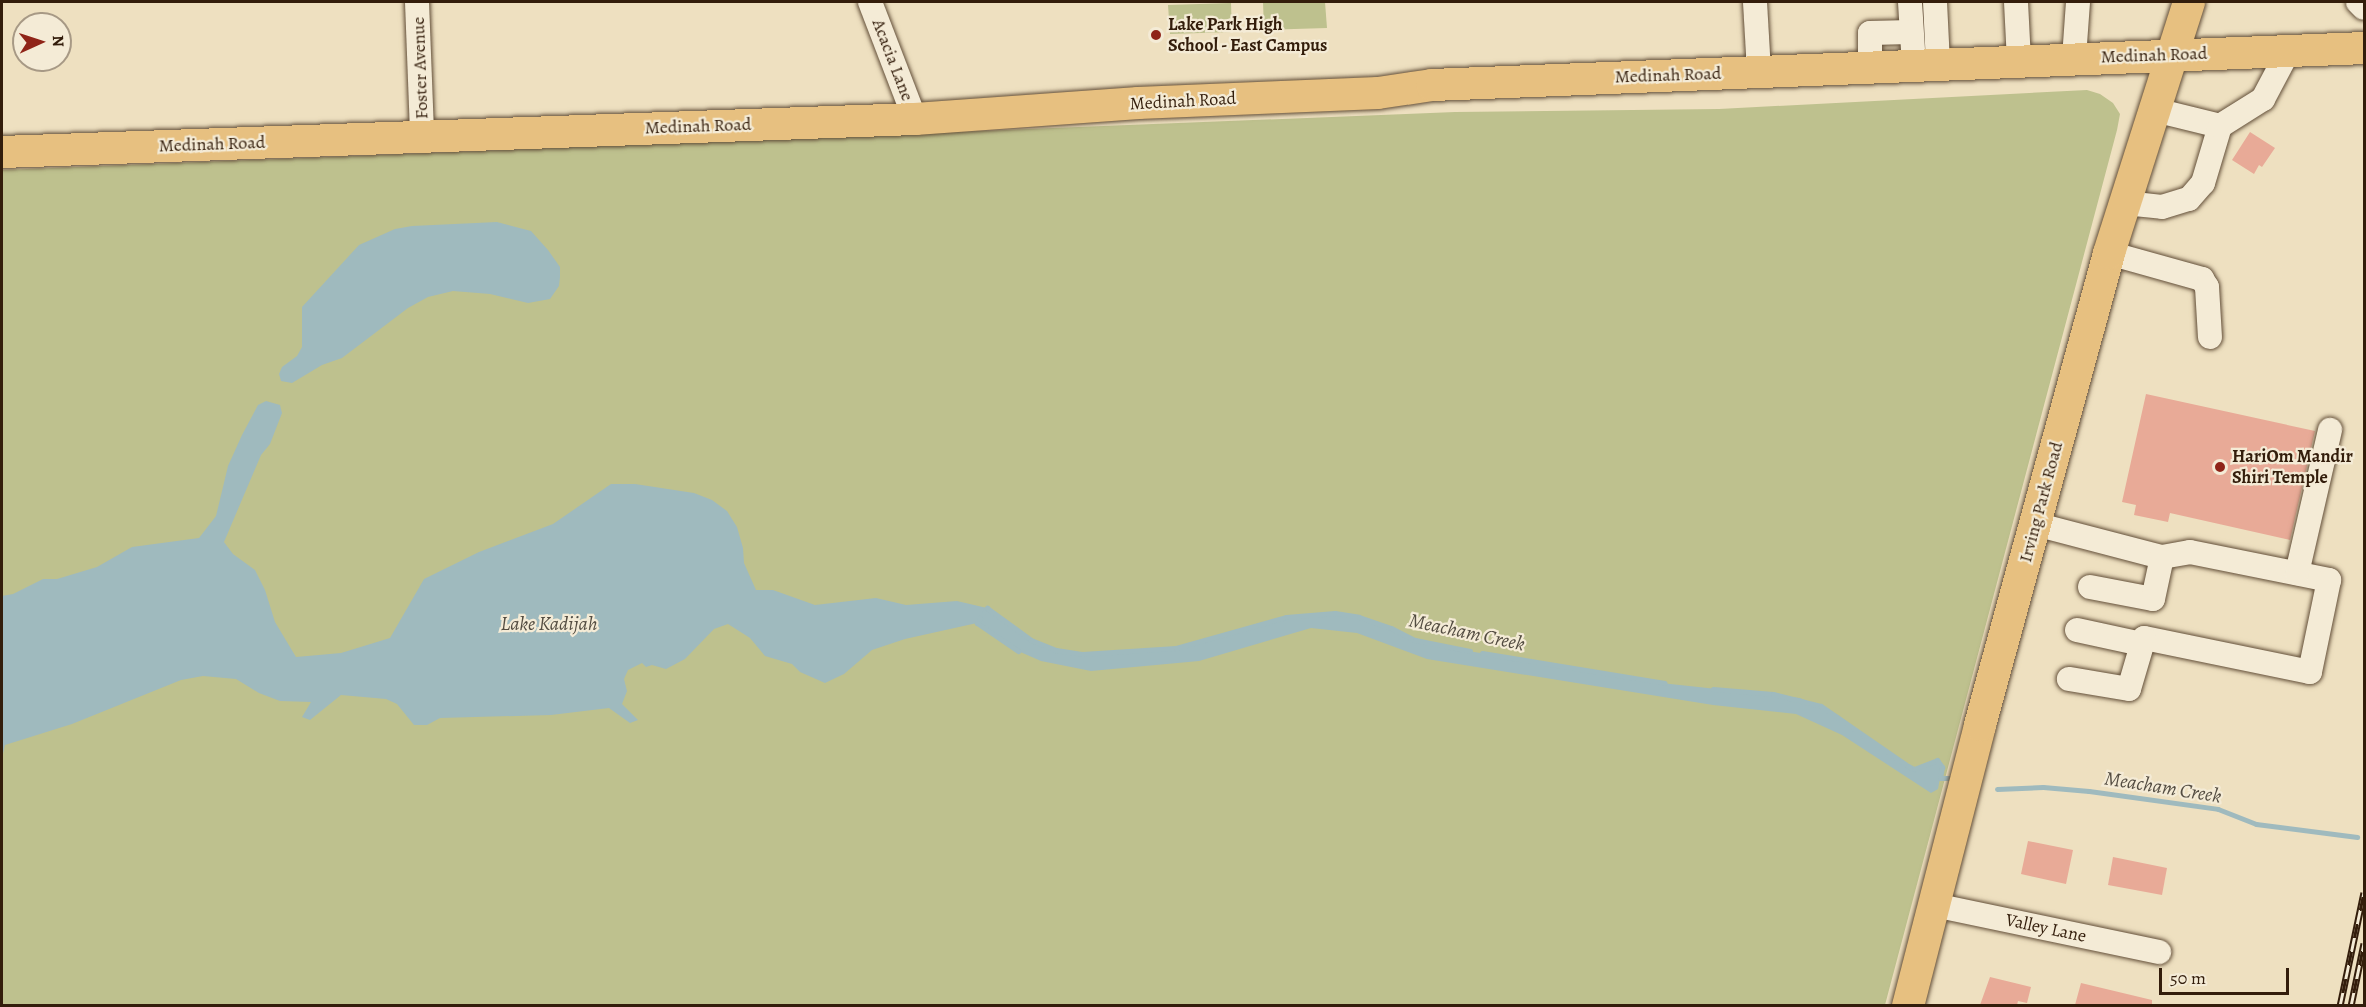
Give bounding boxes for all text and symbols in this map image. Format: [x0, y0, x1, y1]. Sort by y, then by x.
north arrow [12, 12, 72, 72]
place label: Lake Park High School - East Campus [1168, 14, 1328, 57]
street label: Foster Avenue [407, 16, 433, 120]
street label: Acacia Lane [867, 16, 919, 104]
marker: Lake Park High School - East Campus [1149, 28, 1163, 42]
text: N [47, 35, 69, 48]
street label: Medinah Road [2100, 42, 2208, 68]
street label: Medinah Road [1614, 62, 1722, 88]
street label: Medinah Road [1129, 87, 1237, 115]
street label: Medinah Road [644, 113, 752, 139]
street label: Medinah Road [158, 131, 266, 157]
street label: Irving Park Road [2015, 439, 2067, 565]
place label: HariOm Mandir Shiri Temple [2232, 446, 2353, 488]
marker: HariOm Mandir Shiri Temple [2213, 460, 2227, 474]
water label: Meacham Creek [1407, 608, 1527, 656]
water label: Lake Kadijah [500, 611, 598, 635]
water label: Meacham Creek [2103, 766, 2223, 808]
street label: Valley Lane [2004, 909, 2088, 947]
scale bar [2162, 956, 2292, 994]
text: 50 m [2170, 966, 2206, 990]

